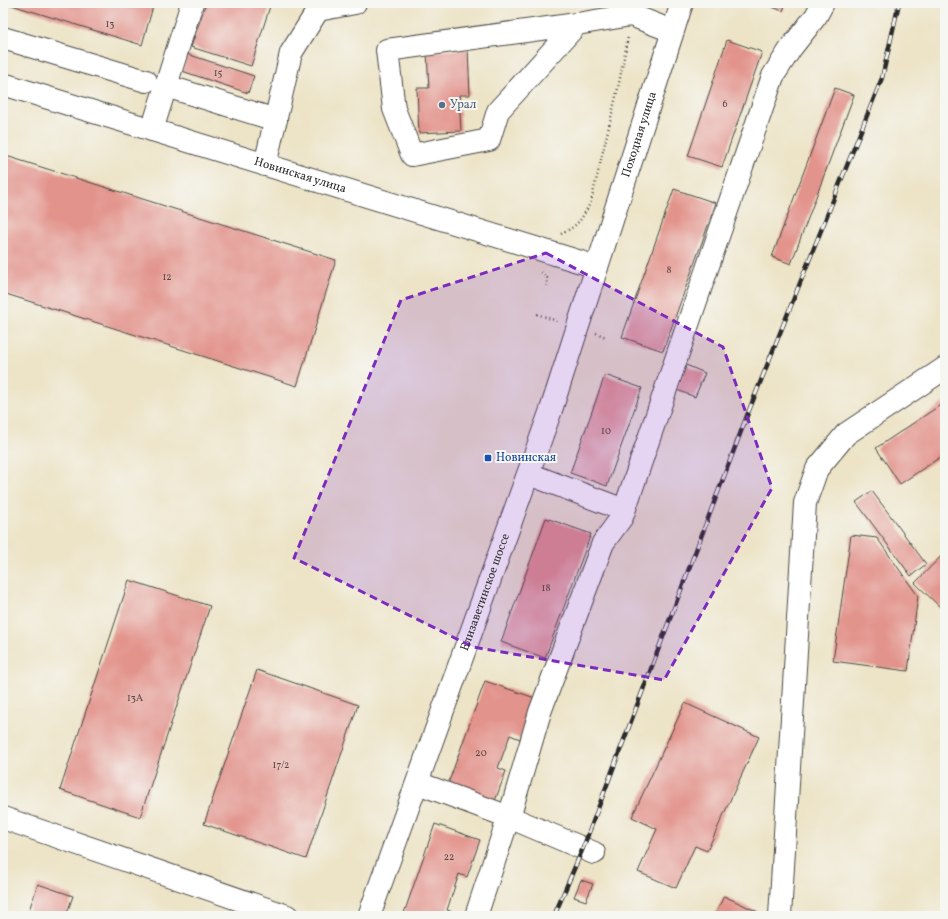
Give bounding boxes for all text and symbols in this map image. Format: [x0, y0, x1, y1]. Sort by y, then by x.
house number: 13 [105, 17, 115, 31]
house number: 15 [214, 66, 223, 80]
street label: Походная улица [618, 90, 661, 180]
place label: Урал [450, 97, 477, 113]
house number: 6 [722, 97, 728, 111]
marker: Урал [437, 100, 447, 110]
street label: Новинская улица [252, 154, 348, 197]
house number: 8 [666, 263, 672, 277]
house number: 12 [162, 270, 172, 284]
house number: 10 [601, 424, 611, 438]
place label: Новинская [496, 450, 556, 466]
marker: Новинская [483, 453, 493, 463]
street label: Елизаветинское шоссе [457, 531, 514, 653]
house number: 18 [542, 581, 550, 595]
house number: 13А [127, 691, 143, 705]
house number: 20 [475, 746, 487, 760]
house number: 17/2 [273, 758, 289, 772]
house number: 22 [444, 850, 454, 864]

